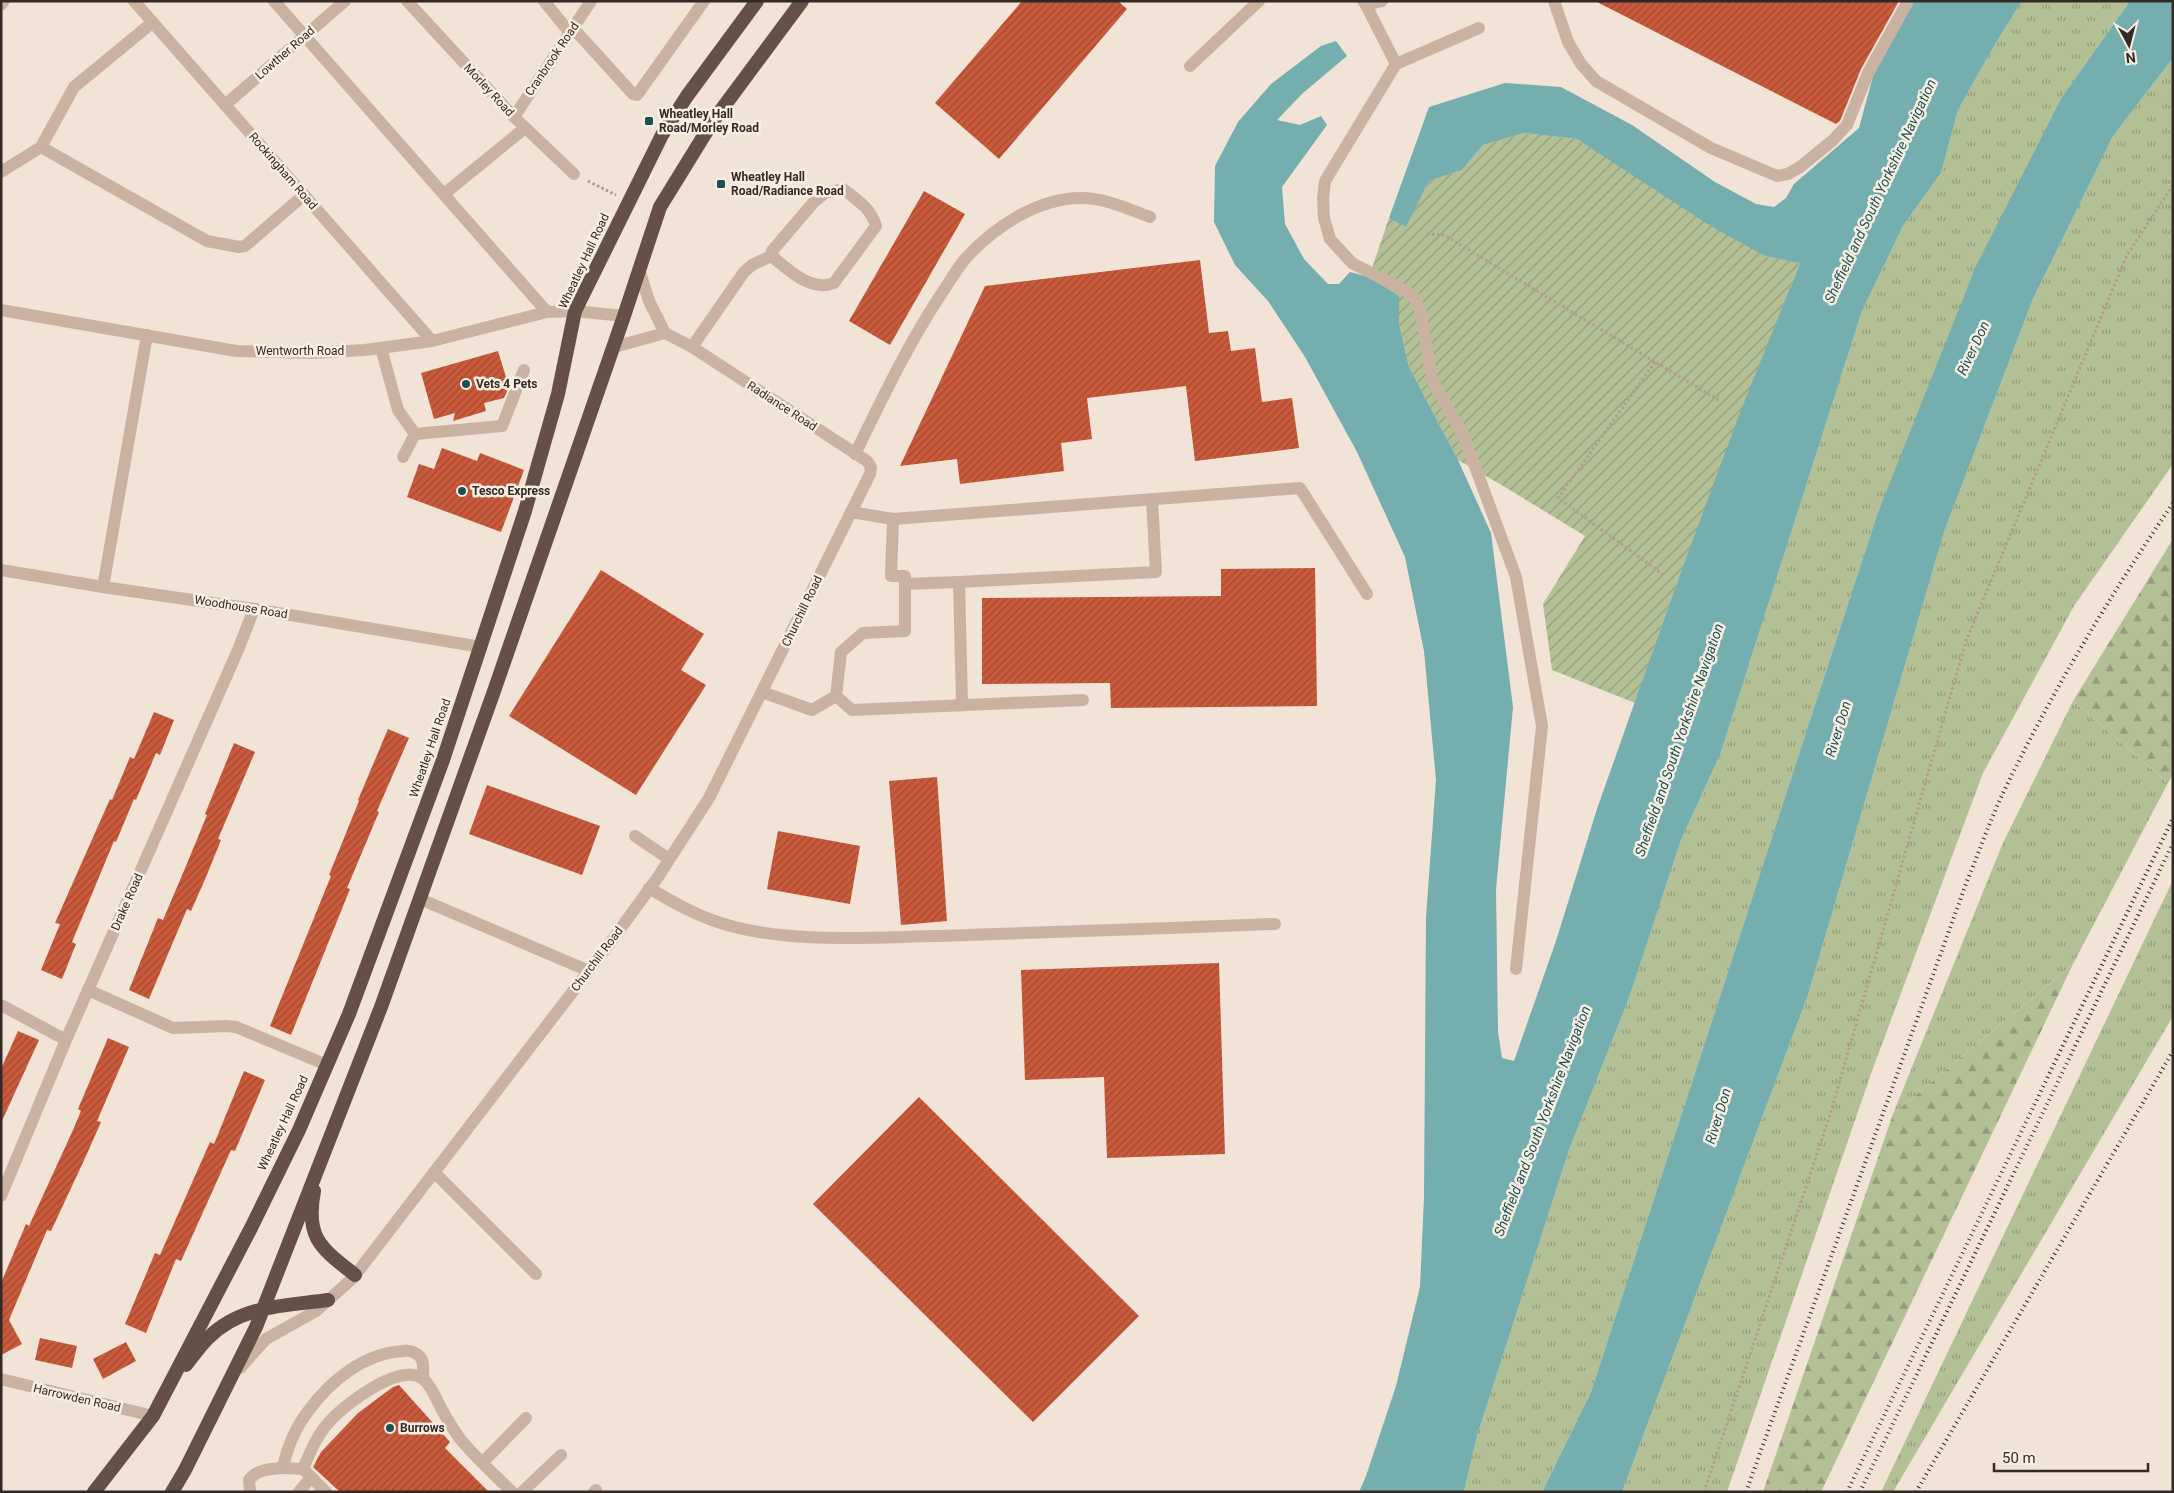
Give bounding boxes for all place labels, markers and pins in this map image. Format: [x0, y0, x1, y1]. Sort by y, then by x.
place label: Wheatley Hall Road/Morley Road [659, 107, 759, 135]
marker: Wheatley Hall Road/Morley Road [643, 115, 655, 127]
place label: Wheatley Hall Road/Radiance Road [731, 170, 844, 198]
marker: Wheatley Hall Road/Radiance Road [715, 178, 727, 190]
place label: Vets 4 Pets [476, 377, 538, 391]
marker: Vets 4 Pets [460, 378, 472, 390]
place label: Tesco Express [472, 484, 550, 498]
marker: Tesco Express [456, 485, 468, 497]
place label: Burrows [400, 1421, 445, 1435]
marker: Burrows [384, 1422, 396, 1434]

